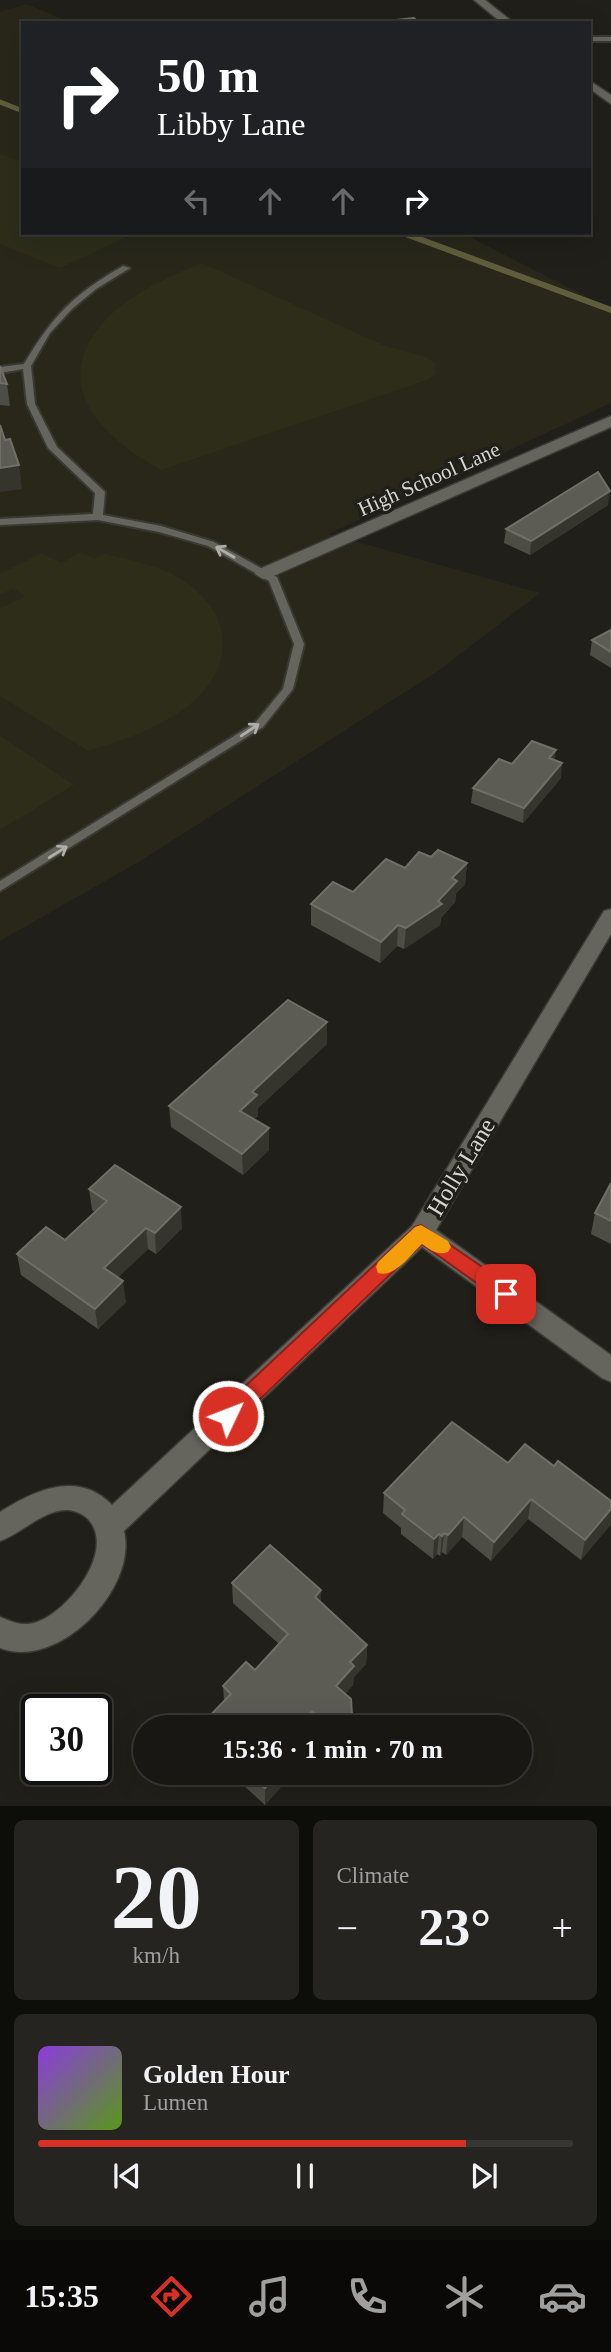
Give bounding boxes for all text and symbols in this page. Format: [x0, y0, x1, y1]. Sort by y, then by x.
text: 50 m [157, 48, 259, 103]
icon: right [42, 49, 133, 140]
text: Libby Lane [157, 106, 305, 142]
icon: left [178, 182, 216, 220]
icon: ahead [251, 182, 289, 220]
icon: ahead [324, 182, 362, 220]
icon: right [397, 182, 435, 220]
street label: High School Lane [354, 437, 504, 521]
one-way arrow [215, 545, 236, 558]
one-way arrow [240, 723, 259, 737]
one-way arrow [48, 844, 68, 858]
street label: Holly Lane [422, 1114, 500, 1220]
pin [476, 1264, 536, 1324]
icon: arrive [487, 1275, 525, 1313]
position arrow [191, 1379, 265, 1453]
speed limit sign: 30 [21, 1694, 112, 1785]
text: 15:36 · 1 min · 70 m [222, 1735, 443, 1764]
text: 20 [111, 1847, 202, 1948]
text: Climate [337, 1863, 409, 1888]
text: 23° [418, 1899, 491, 1956]
text: − [337, 1907, 358, 1949]
text: + [552, 1907, 573, 1949]
text: km/h [133, 1943, 180, 1968]
text: Golden Hour [143, 2060, 290, 2089]
text: Lumen [143, 2090, 208, 2115]
icon: previous [108, 2157, 146, 2195]
icon: pause [286, 2157, 324, 2195]
icon: next [465, 2157, 503, 2195]
icon: directions [147, 2272, 196, 2321]
icon: music [245, 2272, 294, 2321]
icon: phone [343, 2272, 392, 2321]
icon: climate [440, 2272, 489, 2321]
icon: car [538, 2272, 587, 2321]
text: 15:35 [24, 2278, 99, 2314]

